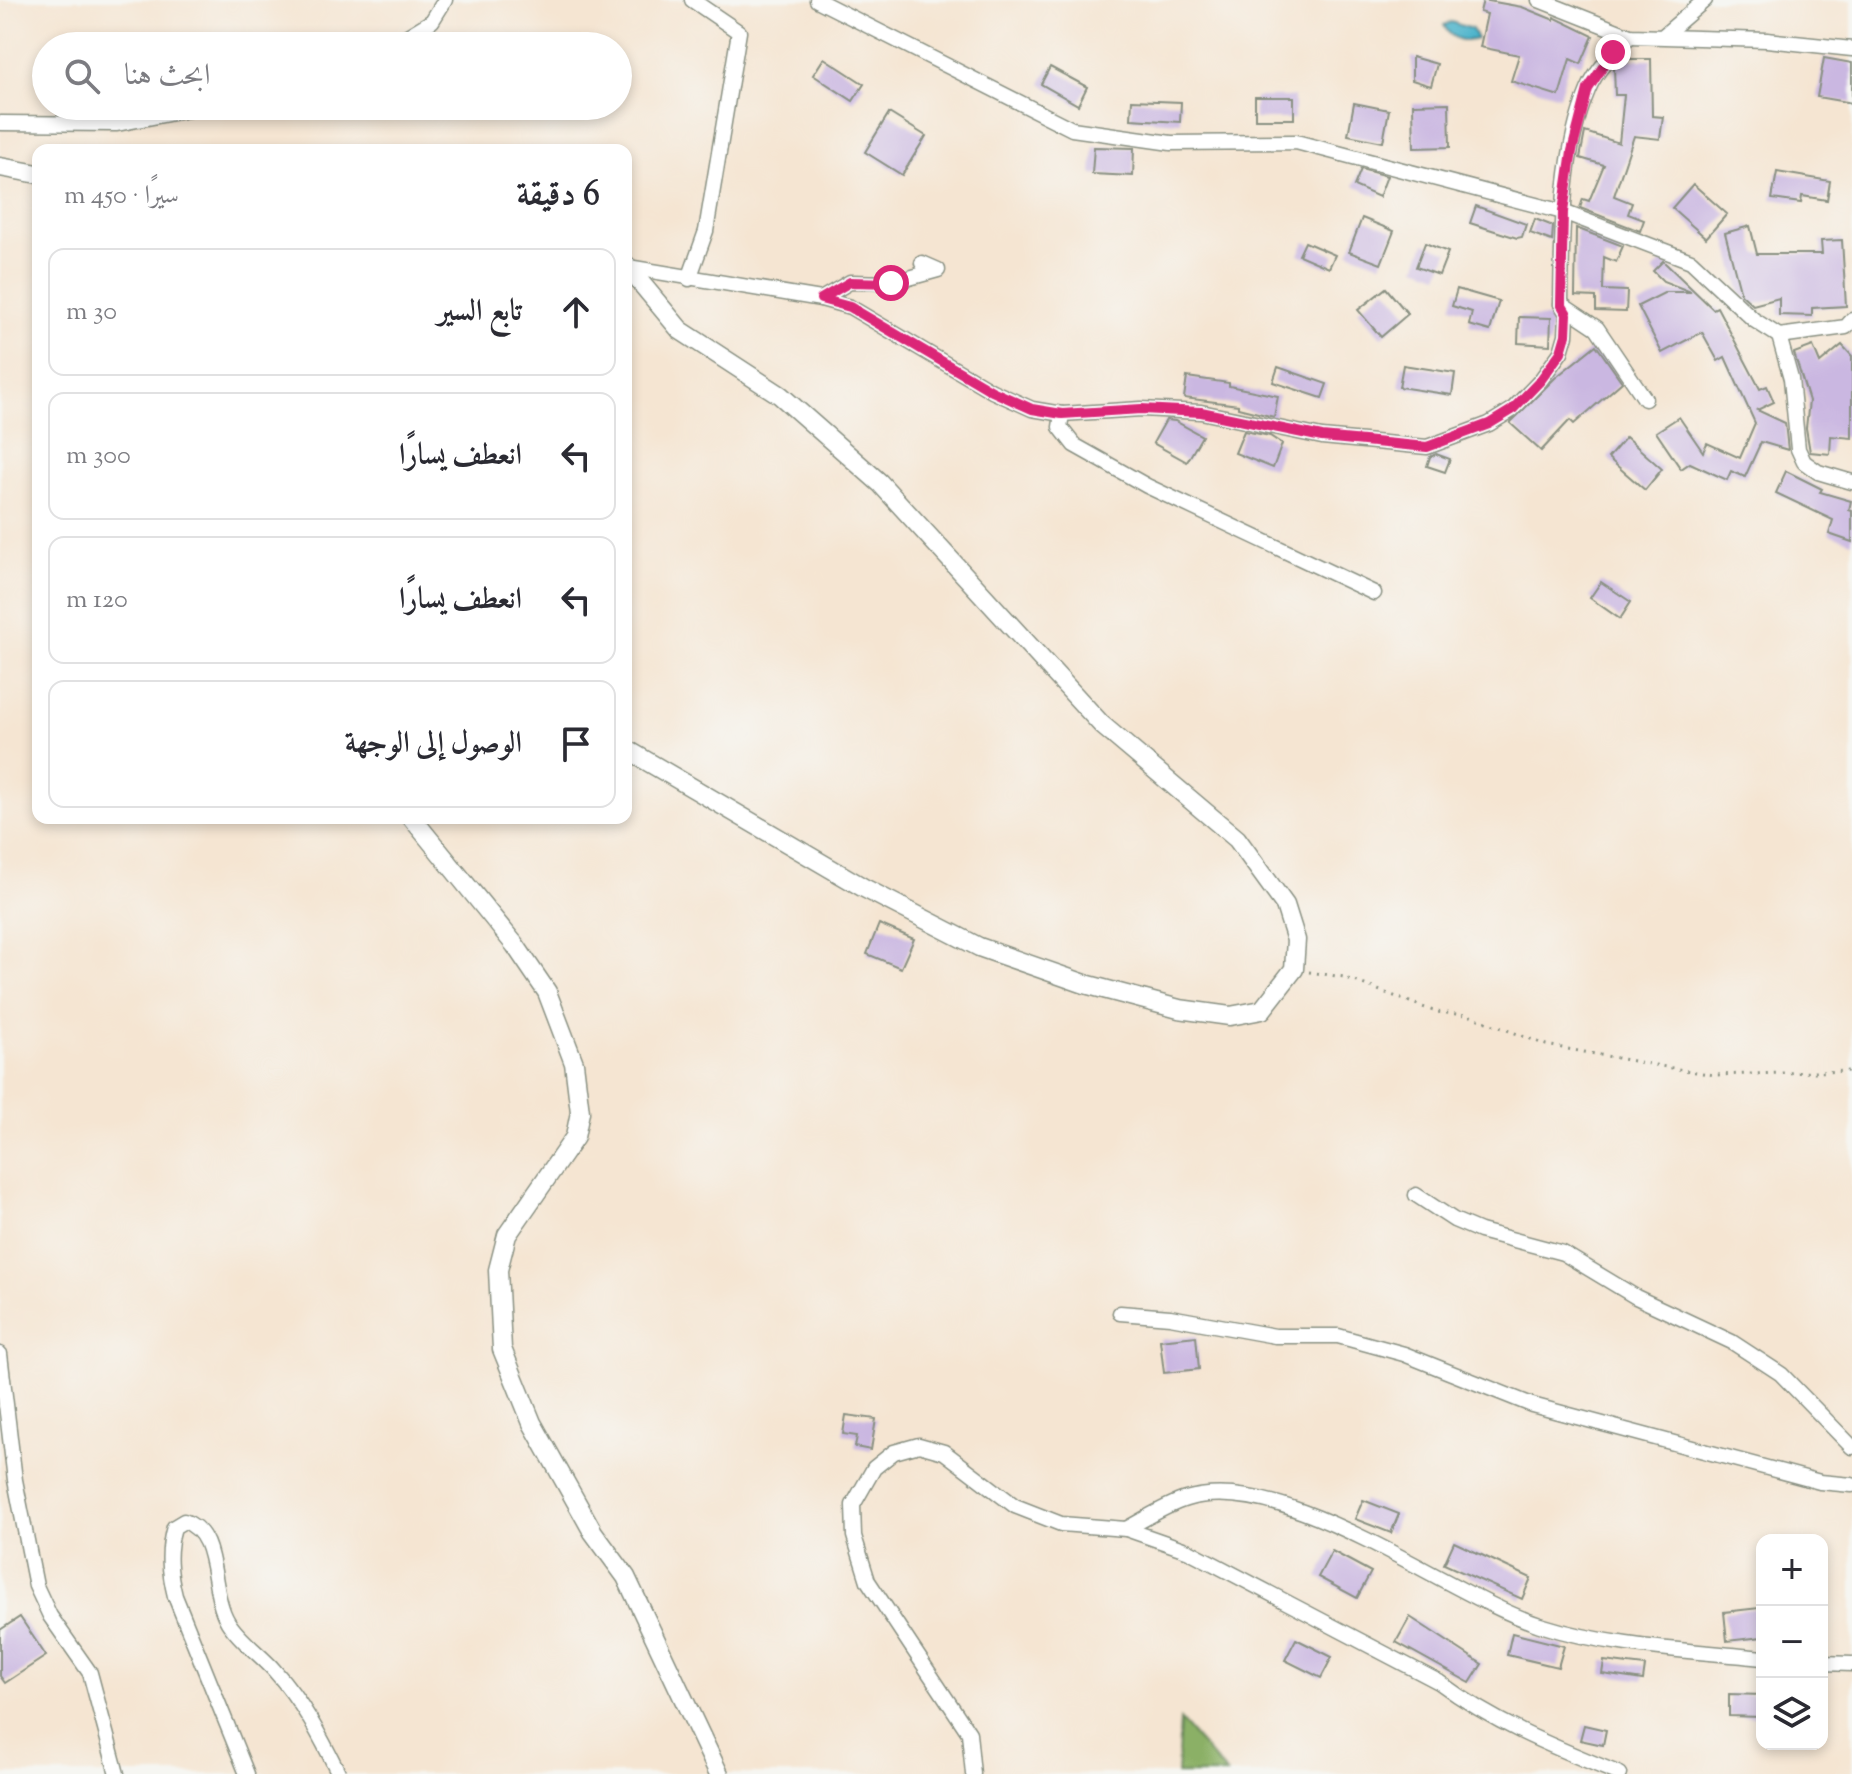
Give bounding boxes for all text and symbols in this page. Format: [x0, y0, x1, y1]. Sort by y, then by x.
search box [32, 32, 632, 120]
route end [1595, 34, 1631, 70]
icon: search [60, 54, 104, 98]
text: ابحث هنا [124, 55, 210, 98]
text: 6 دقيقة [516, 171, 600, 220]
text: سيرًا · 450 m [64, 178, 179, 215]
route start [873, 265, 909, 301]
icon: ahead [554, 290, 598, 334]
text: تابع السير [437, 291, 522, 334]
text: 30 m [66, 294, 117, 331]
icon: left [554, 434, 598, 478]
text: انعطف يسارًا [399, 435, 522, 478]
text: 300 m [66, 438, 131, 475]
icon: left [554, 578, 598, 622]
text: انعطف يسارًا [399, 579, 522, 622]
text: 120 m [66, 582, 128, 619]
icon: arrive [554, 722, 598, 766]
text: الوصول إلى الوجهة [345, 723, 522, 766]
map controls [1756, 1534, 1828, 1750]
button: + [1756, 1534, 1828, 1606]
button: − [1756, 1606, 1828, 1678]
button: layers [1756, 1678, 1828, 1750]

